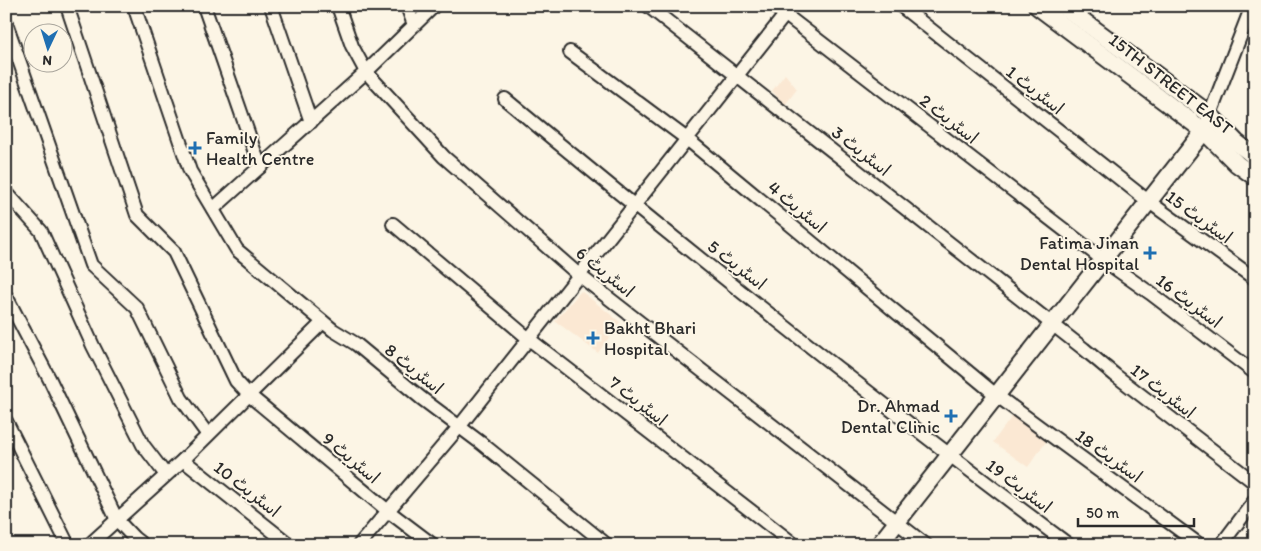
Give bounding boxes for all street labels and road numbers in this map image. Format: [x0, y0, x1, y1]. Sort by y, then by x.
street label: 15TH STREET EAST [1104, 29, 1238, 139]
street label: اسٹریٹ 1 [1002, 61, 1068, 119]
street label: اسٹریٹ 2 [915, 89, 983, 149]
street label: اسٹریٹ 3 [827, 121, 895, 181]
street label: اسٹریٹ 4 [763, 176, 831, 238]
street label: اسٹریٹ 15 [1161, 186, 1237, 248]
street label: اسٹریٹ 5 [703, 235, 771, 295]
street label: اسٹریٹ 6 [571, 242, 639, 302]
street label: اسٹریٹ 16 [1152, 269, 1226, 333]
street label: اسٹریٹ 8 [380, 339, 448, 399]
street label: اسٹریٹ 17 [1126, 359, 1200, 423]
street label: اسٹریٹ 7 [604, 371, 672, 431]
street label: اسٹریٹ 18 [1071, 424, 1147, 488]
street label: اسٹریٹ 9 [318, 428, 384, 488]
street label: اسٹریٹ 19 [982, 454, 1056, 518]
street label: اسٹریٹ 10 [209, 456, 285, 522]

